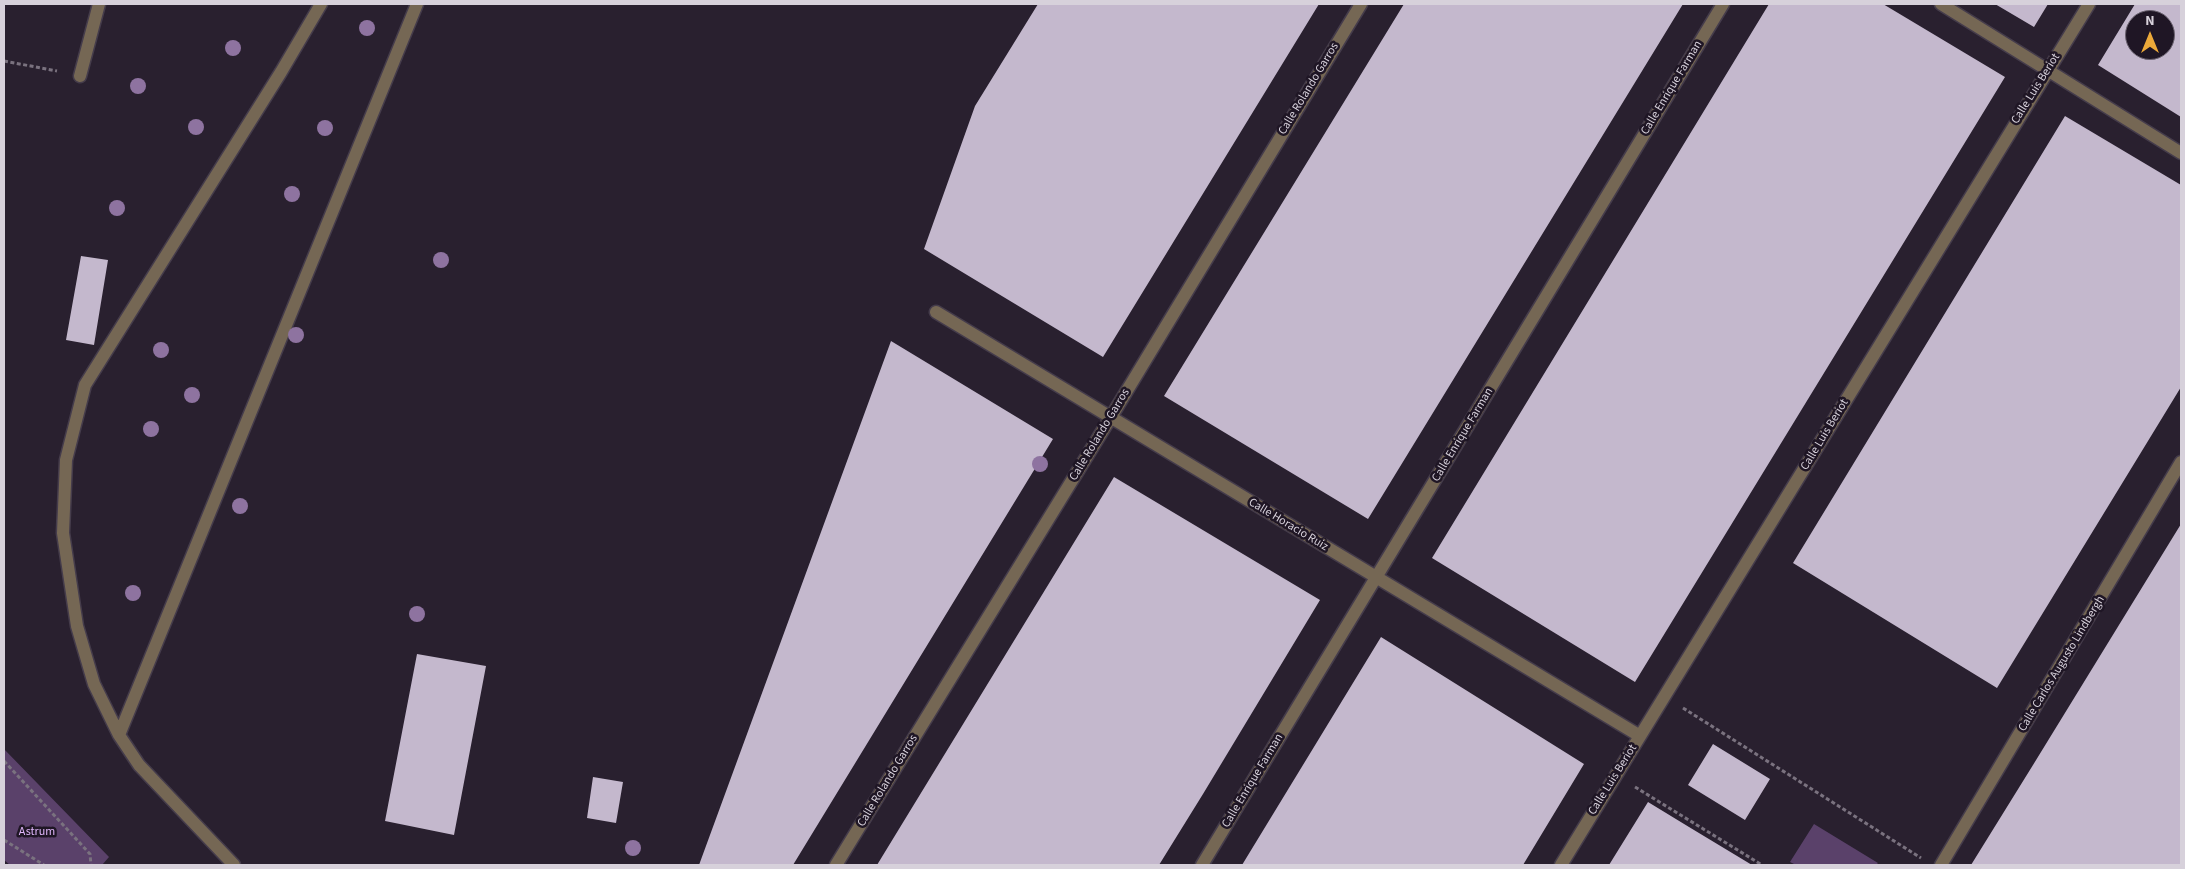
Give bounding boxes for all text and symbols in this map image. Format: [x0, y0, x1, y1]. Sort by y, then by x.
north arrow [2125, 10, 2175, 60]
text: N [2145, 11, 2155, 31]
street label: Calle Enrique Farman [1638, 38, 1706, 138]
street label: Calle Rolando Garros [1276, 40, 1342, 138]
street label: Calle Luis Beriot [2009, 51, 2063, 127]
street label: Calle Enrique Farman [1429, 385, 1497, 485]
street label: Calle Rolando Garros [1067, 386, 1133, 484]
street label: Calle Luis Beriot [1798, 397, 1852, 473]
street label: Calle Horacio Ruiz [1246, 496, 1330, 554]
street label: Calle Carlos Augusto Lindbergh [2016, 594, 2108, 734]
street label: Calle Enrique Farman [1219, 731, 1287, 831]
street label: Calle Rolando Garros [855, 732, 921, 830]
street label: Calle Luis Beriot [1586, 742, 1640, 818]
park label: Astrum [19, 825, 55, 839]

